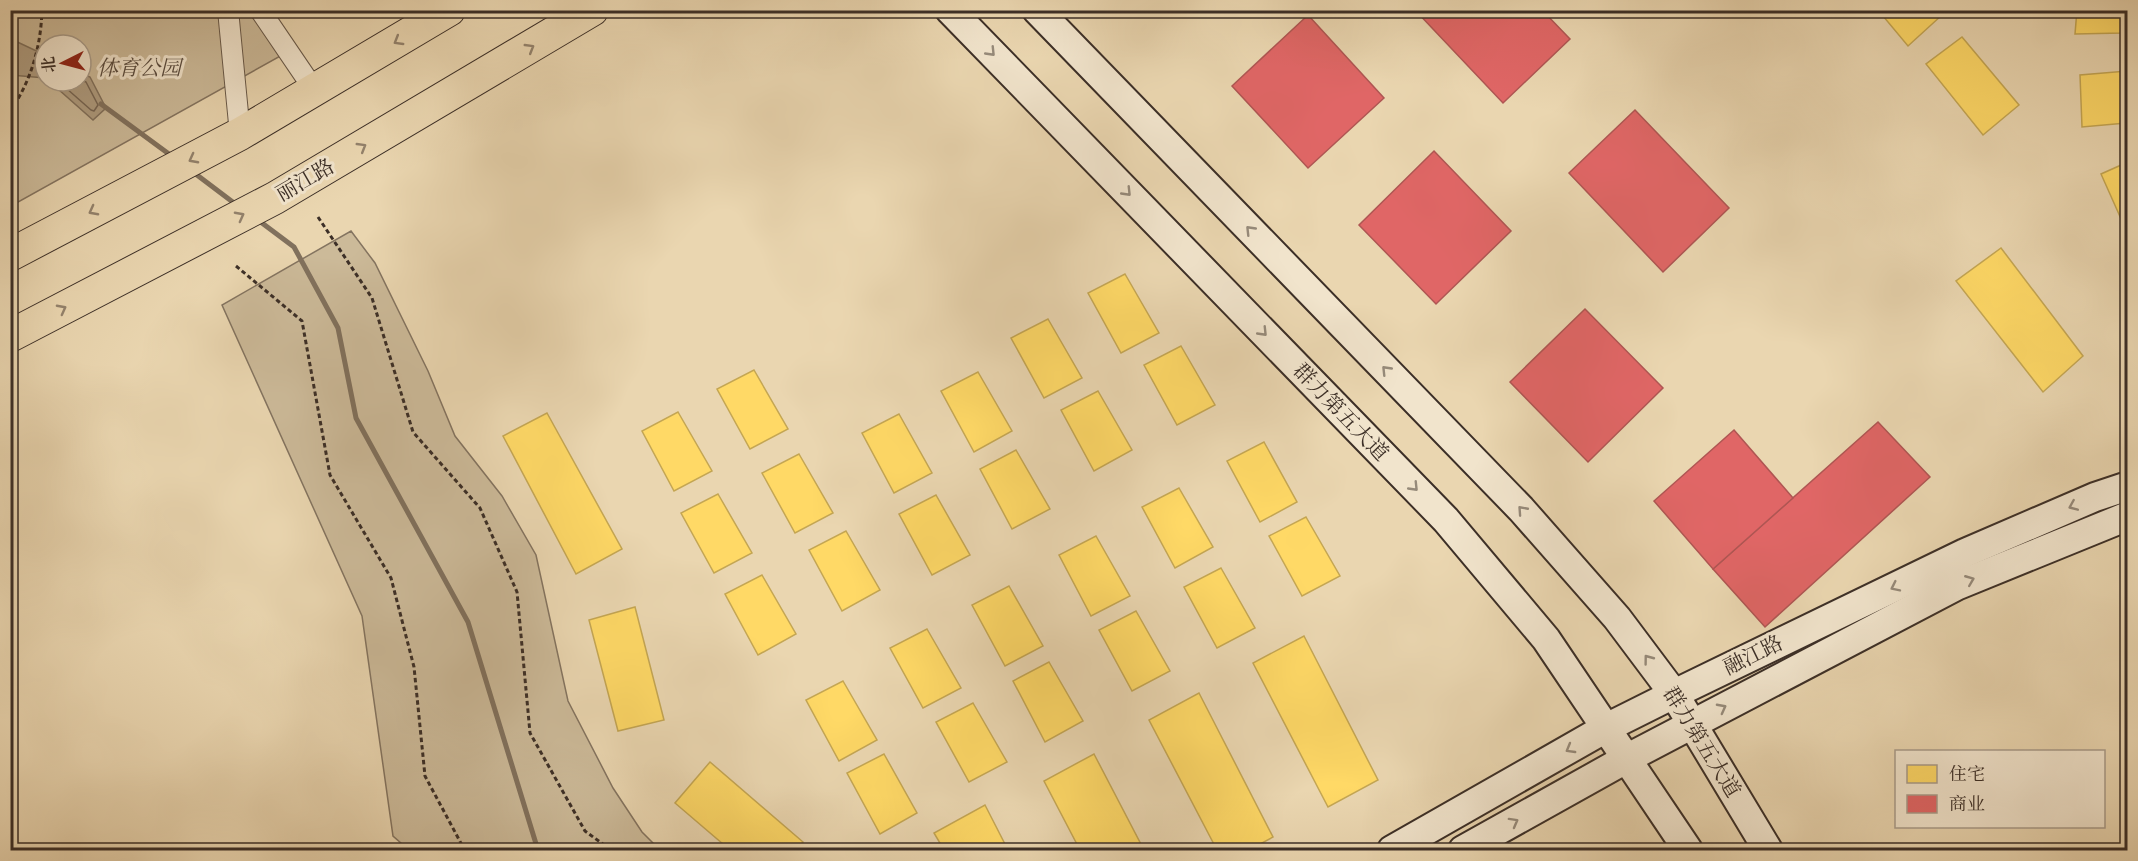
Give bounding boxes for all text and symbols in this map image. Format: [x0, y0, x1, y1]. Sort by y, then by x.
north arrow [33, 33, 93, 93]
one-way arrow [394, 33, 404, 45]
one-way arrow [524, 43, 534, 55]
one-way arrow [984, 46, 995, 56]
text: 北 [38, 55, 63, 73]
park label: 体育公园 [97, 55, 184, 85]
one-way arrow [356, 142, 366, 154]
one-way arrow [188, 151, 199, 163]
street label: 丽江路 [271, 153, 341, 210]
one-way arrow [1120, 185, 1131, 196]
one-way arrow [89, 204, 100, 215]
one-way arrow [233, 212, 244, 223]
one-way arrow [1247, 227, 1258, 238]
one-way arrow [56, 305, 67, 316]
one-way arrow [1256, 324, 1267, 335]
street label: 群力第五大道 [1285, 358, 1394, 469]
one-way arrow [1382, 367, 1393, 377]
one-way arrow [1407, 480, 1418, 490]
one-way arrow [2068, 499, 2079, 511]
one-way arrow [1518, 506, 1529, 517]
one-way arrow [1964, 575, 1975, 587]
one-way arrow [1890, 579, 1901, 591]
street label: 融江路 [1719, 630, 1789, 684]
one-way arrow [1644, 654, 1655, 665]
street label: 群力第五大道 [1654, 682, 1746, 804]
one-way arrow [1716, 704, 1727, 715]
one-way arrow [1566, 741, 1576, 753]
legend [1895, 750, 2105, 828]
text: 住宅 [1949, 763, 1985, 789]
text: 商业 [1949, 793, 1985, 819]
one-way arrow [1508, 818, 1519, 829]

